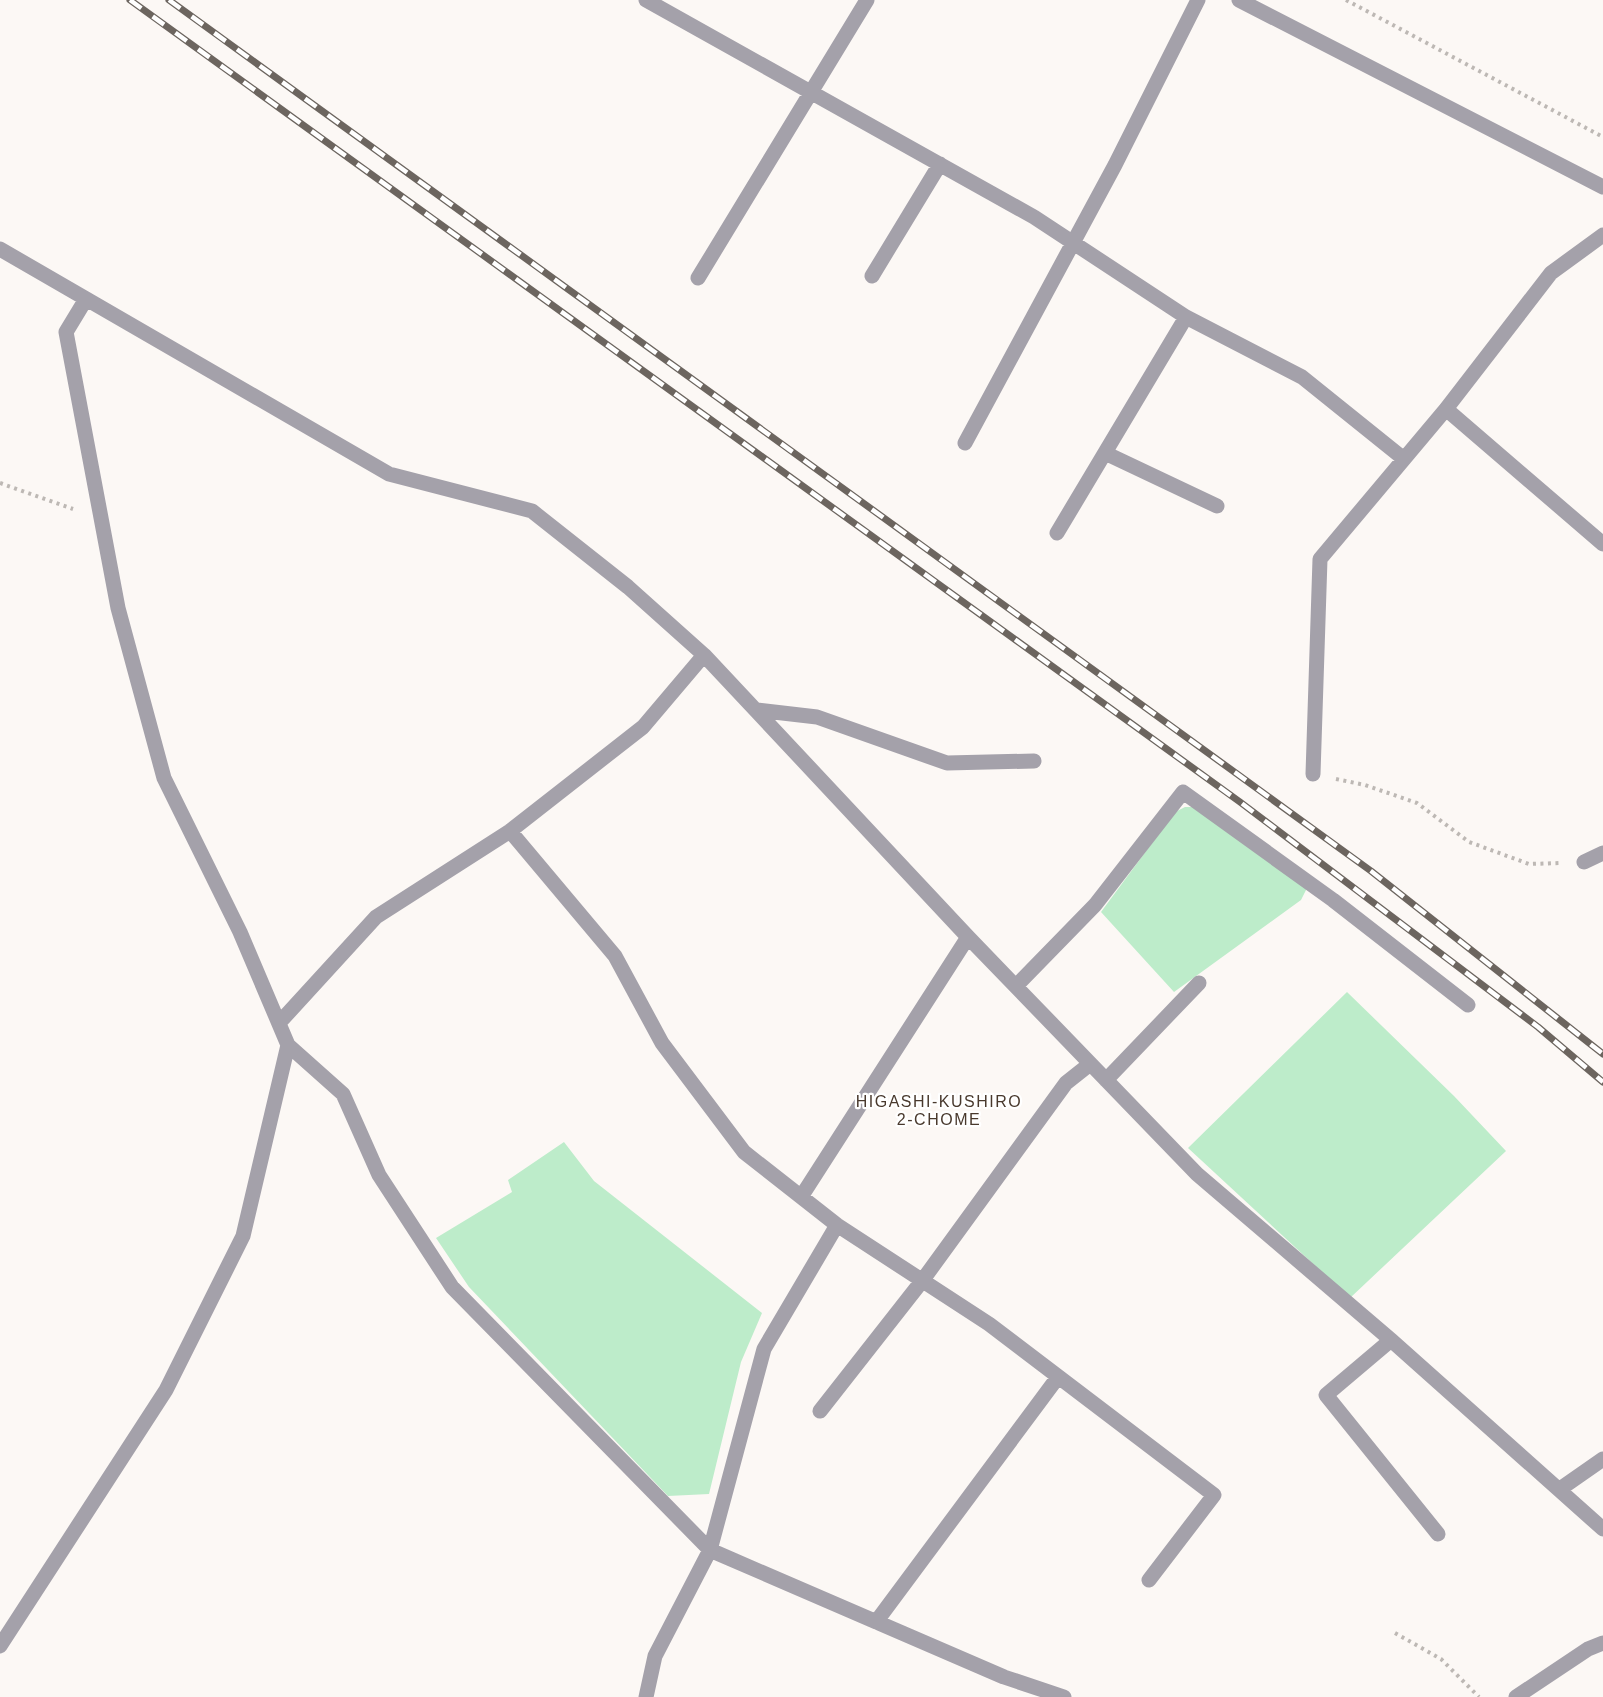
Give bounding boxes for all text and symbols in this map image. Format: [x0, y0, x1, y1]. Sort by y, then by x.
district label: HIGASHI-KUSHIRO 2-CHOME [856, 1093, 1022, 1128]

